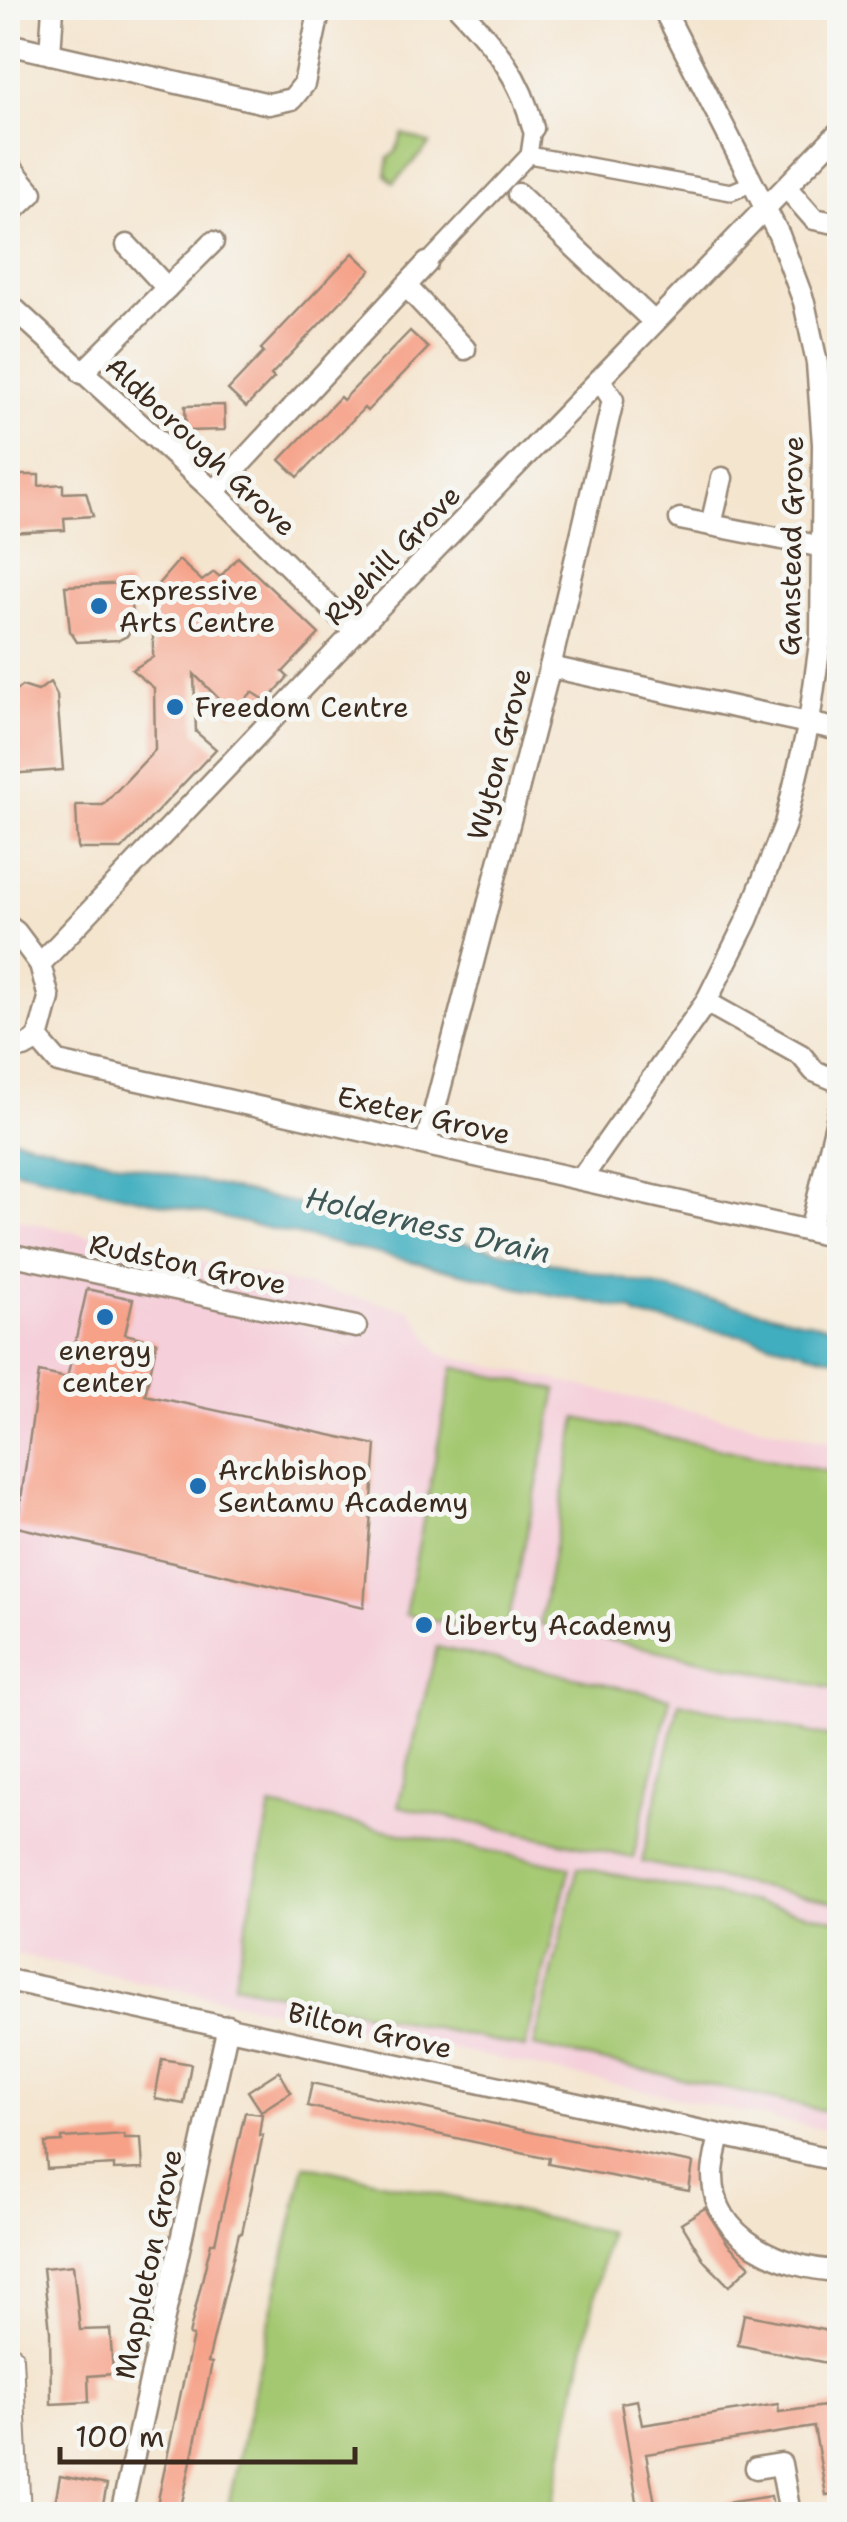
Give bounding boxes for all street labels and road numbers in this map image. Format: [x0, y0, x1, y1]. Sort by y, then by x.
street label: Aldborough Grove [97, 347, 305, 545]
street label: Ganstead Grove [770, 435, 812, 657]
street label: Ryehill Grove [315, 477, 469, 633]
street label: Wyton Grove [458, 664, 540, 844]
street label: Exeter Grove [334, 1077, 514, 1153]
street label: Rudston Grove [86, 1225, 290, 1303]
street label: Bilton Grove [284, 1993, 456, 2067]
street label: Mappleton Grove [105, 2145, 191, 2383]

